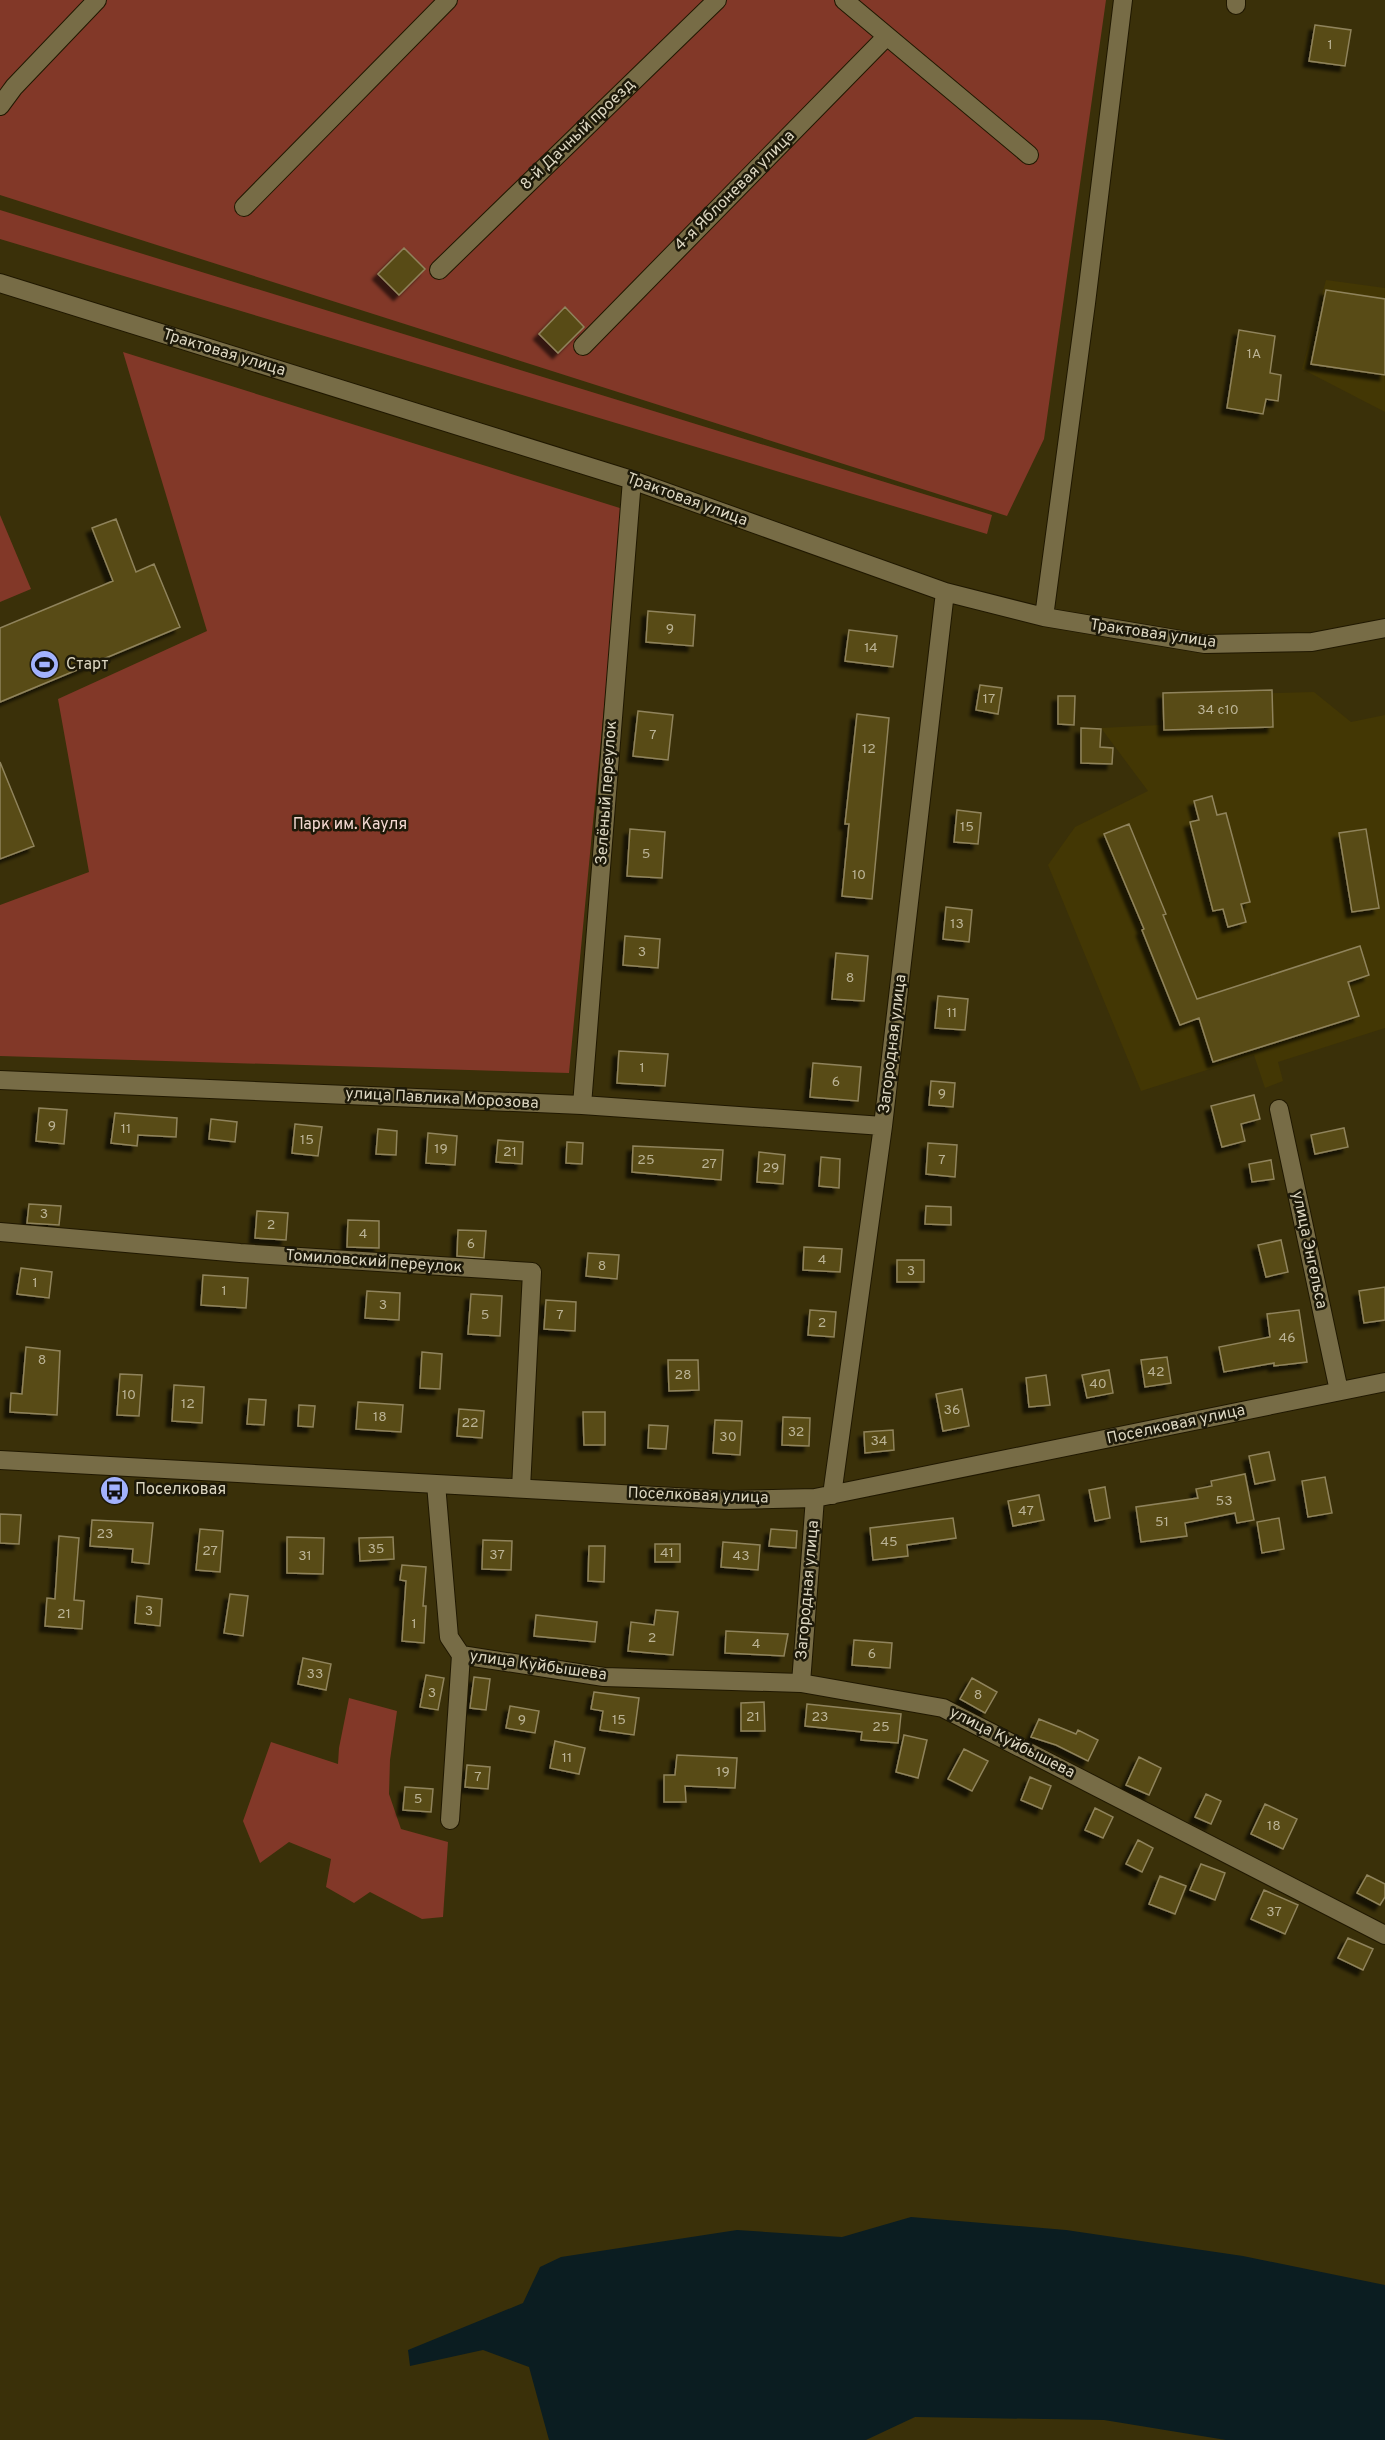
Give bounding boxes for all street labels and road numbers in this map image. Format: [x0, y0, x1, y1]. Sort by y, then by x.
street label: 8-й Дачный проезд [517, 75, 639, 195]
street label: 4-я Яблоневая улица [670, 126, 800, 256]
street label: Трактовая улица [160, 325, 288, 381]
street label: Трактовая улица [624, 469, 750, 531]
street label: Трактовая улица [1089, 615, 1217, 653]
street label: Зелёный переулок [592, 720, 622, 866]
street label: Загородная улица [875, 973, 911, 1115]
street label: улица Павлика Морозова [345, 1084, 539, 1114]
street label: улица Энгельса [1287, 1189, 1331, 1311]
street label: Томиловский переулок [285, 1246, 463, 1278]
street label: Поселковая улица [1105, 1401, 1247, 1449]
street label: Поселковая улица [627, 1484, 769, 1508]
street label: Загородная улица [792, 1519, 824, 1661]
street label: улица Куйбышева [468, 1646, 608, 1686]
street label: улица Куйбышева [946, 1703, 1078, 1783]

